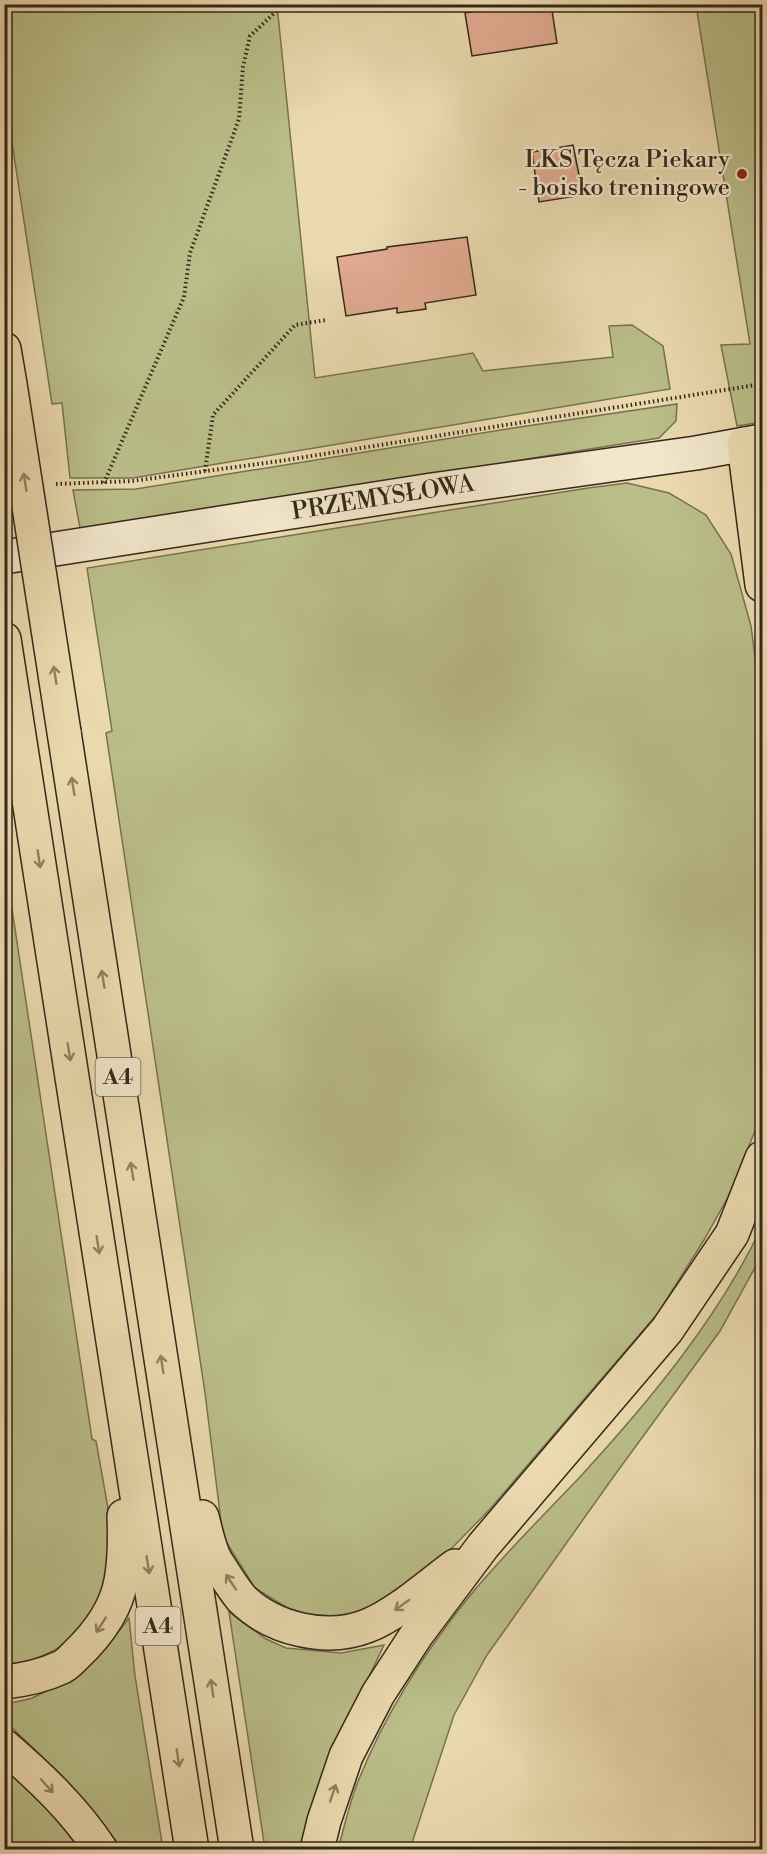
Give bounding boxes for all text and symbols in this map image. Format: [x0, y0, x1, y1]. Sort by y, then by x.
place label: LKS Tęcza Piekary - boisko treningowe [518, 145, 730, 203]
marker: LKS Tęcza Piekary - boisko treningowe [735, 167, 749, 181]
street label: PRZEMYSŁOWA [290, 469, 477, 527]
one-way arrow [20, 472, 31, 492]
one-way arrow [50, 665, 61, 685]
one-way arrow [67, 776, 78, 796]
one-way arrow [33, 849, 44, 869]
one-way arrow [97, 969, 108, 989]
one-way arrow [63, 1042, 74, 1062]
road number: A4 [96, 1058, 140, 1096]
one-way arrow [127, 1162, 138, 1182]
one-way arrow [93, 1234, 104, 1254]
one-way arrow [156, 1355, 167, 1374]
one-way arrow [143, 1555, 154, 1574]
one-way arrow [225, 1575, 237, 1591]
one-way arrow [394, 1599, 410, 1611]
road number: A4 [136, 1607, 180, 1645]
one-way arrow [95, 1616, 107, 1633]
one-way arrow [206, 1679, 217, 1698]
one-way arrow [173, 1747, 184, 1767]
one-way arrow [40, 1778, 54, 1793]
one-way arrow [328, 1784, 339, 1803]

